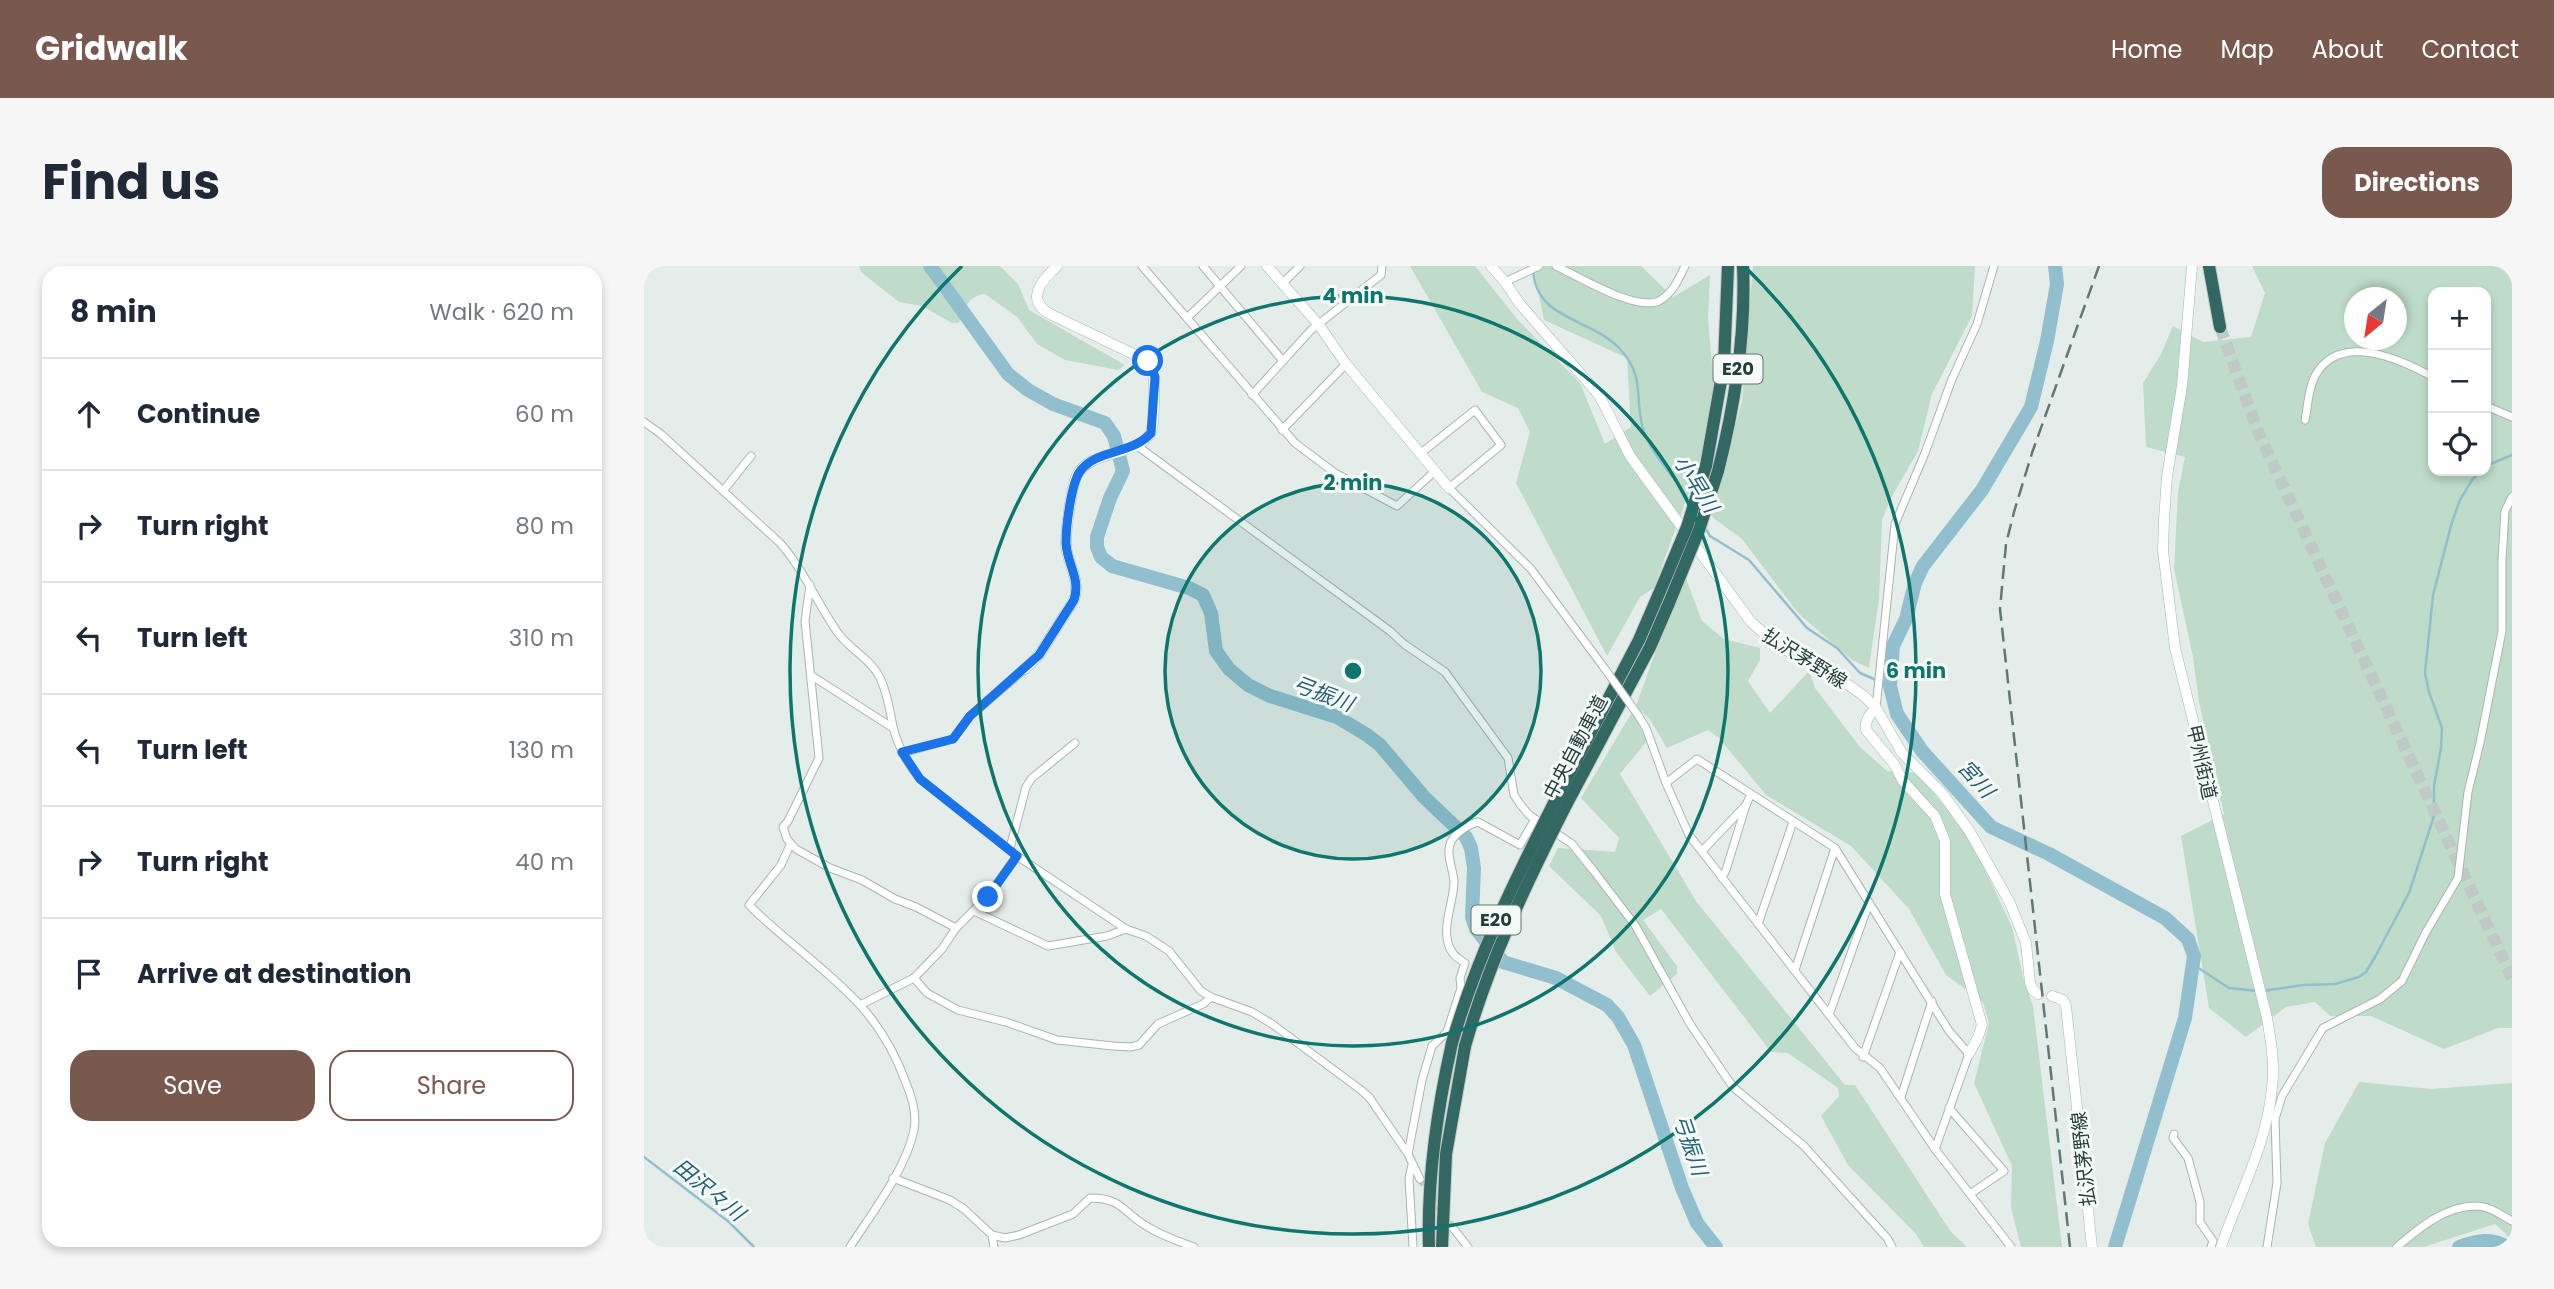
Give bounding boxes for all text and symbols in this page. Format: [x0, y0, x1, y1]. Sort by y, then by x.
text: Gridwalk [35, 25, 188, 72]
text: Home [2111, 33, 2183, 66]
text: Map [2221, 33, 2274, 66]
text: About [2312, 33, 2383, 66]
text: Contact [2421, 33, 2519, 66]
button: Directions [2322, 147, 2512, 218]
text: Find us [42, 148, 220, 216]
text: 4 min [1322, 281, 1384, 310]
north arrow [2344, 287, 2407, 350]
map controls [2428, 287, 2491, 476]
button: + [2428, 287, 2491, 350]
text: 8 min [70, 290, 157, 333]
text: Walk · 620 m [429, 296, 574, 328]
route start [1132, 345, 1163, 376]
button: − [2428, 350, 2491, 413]
road number: E20 [1714, 354, 1762, 384]
icon: ahead [70, 395, 108, 433]
text: Continue [137, 396, 260, 432]
text: 60 m [515, 398, 574, 430]
button: locate [2428, 413, 2491, 476]
water label: 小早川 [1667, 449, 1726, 520]
text: 2 min [1323, 468, 1383, 497]
icon: right [70, 507, 108, 545]
text: Turn right [137, 508, 269, 544]
text: 80 m [515, 510, 574, 542]
icon: left [70, 619, 108, 657]
text: Turn left [137, 620, 248, 656]
text: 310 m [509, 622, 574, 654]
street label: 払沢茅野線 [1757, 622, 1852, 695]
text: 6 min [1886, 656, 1946, 685]
centre of rings [1341, 659, 1365, 683]
water label: 弓振川 [1289, 669, 1360, 719]
street label: 中央自動車道 [1537, 691, 1614, 804]
street label: 甲州街道 [2180, 722, 2223, 802]
icon: left [70, 731, 108, 769]
text: Turn left [137, 732, 248, 768]
text: 130 m [509, 734, 574, 766]
water label: 宮川 [1952, 753, 2003, 805]
icon: right [70, 843, 108, 881]
text: Turn right [137, 844, 269, 880]
text: 40 m [515, 846, 574, 878]
route end [972, 881, 1003, 912]
road number: E20 [1472, 906, 1520, 934]
icon: arrive [70, 955, 108, 993]
text: Arrive at destination [137, 956, 412, 992]
button: Save [70, 1050, 315, 1121]
button: Share [329, 1050, 574, 1121]
water label: 弓振川 [1667, 1110, 1715, 1181]
street label: 払沢茅野線 [2065, 1110, 2102, 1208]
water label: 田沢々川 [668, 1152, 753, 1229]

